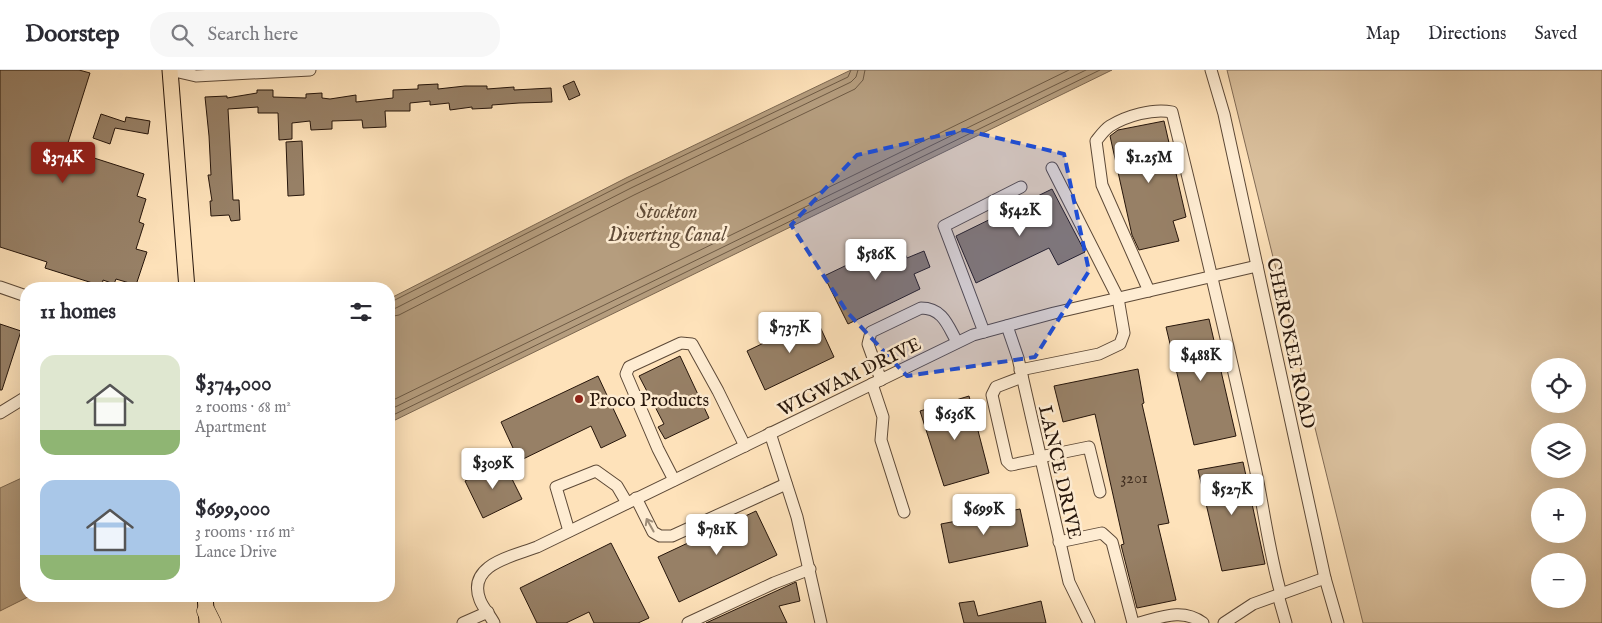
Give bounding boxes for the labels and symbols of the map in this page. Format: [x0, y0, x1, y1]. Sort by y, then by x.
pin: $374K [28, 142, 98, 184]
pin: $1.25M [1108, 142, 1190, 184]
pin: $542K [985, 194, 1055, 237]
water label: Stockton Diverting Canal [608, 200, 728, 249]
pin: $586K [841, 238, 911, 281]
street label: CHEROKEE ROAD [1260, 256, 1320, 431]
pin: $737K [755, 312, 825, 354]
street label: WIGWAM DRIVE [774, 333, 925, 423]
pin: $488K [1166, 340, 1236, 382]
place label: Proco Products [589, 389, 709, 413]
marker: Proco Products [573, 393, 585, 405]
pin: $636K [920, 398, 990, 441]
street label: LANCE DRIVE [1032, 403, 1086, 542]
pin: $309K [458, 448, 528, 490]
house number: 3201 [1120, 469, 1148, 489]
pin: $527K [1197, 474, 1267, 516]
pin: $699K [949, 494, 1019, 536]
pin: $781K [682, 514, 752, 556]
one-way arrow [644, 518, 654, 532]

